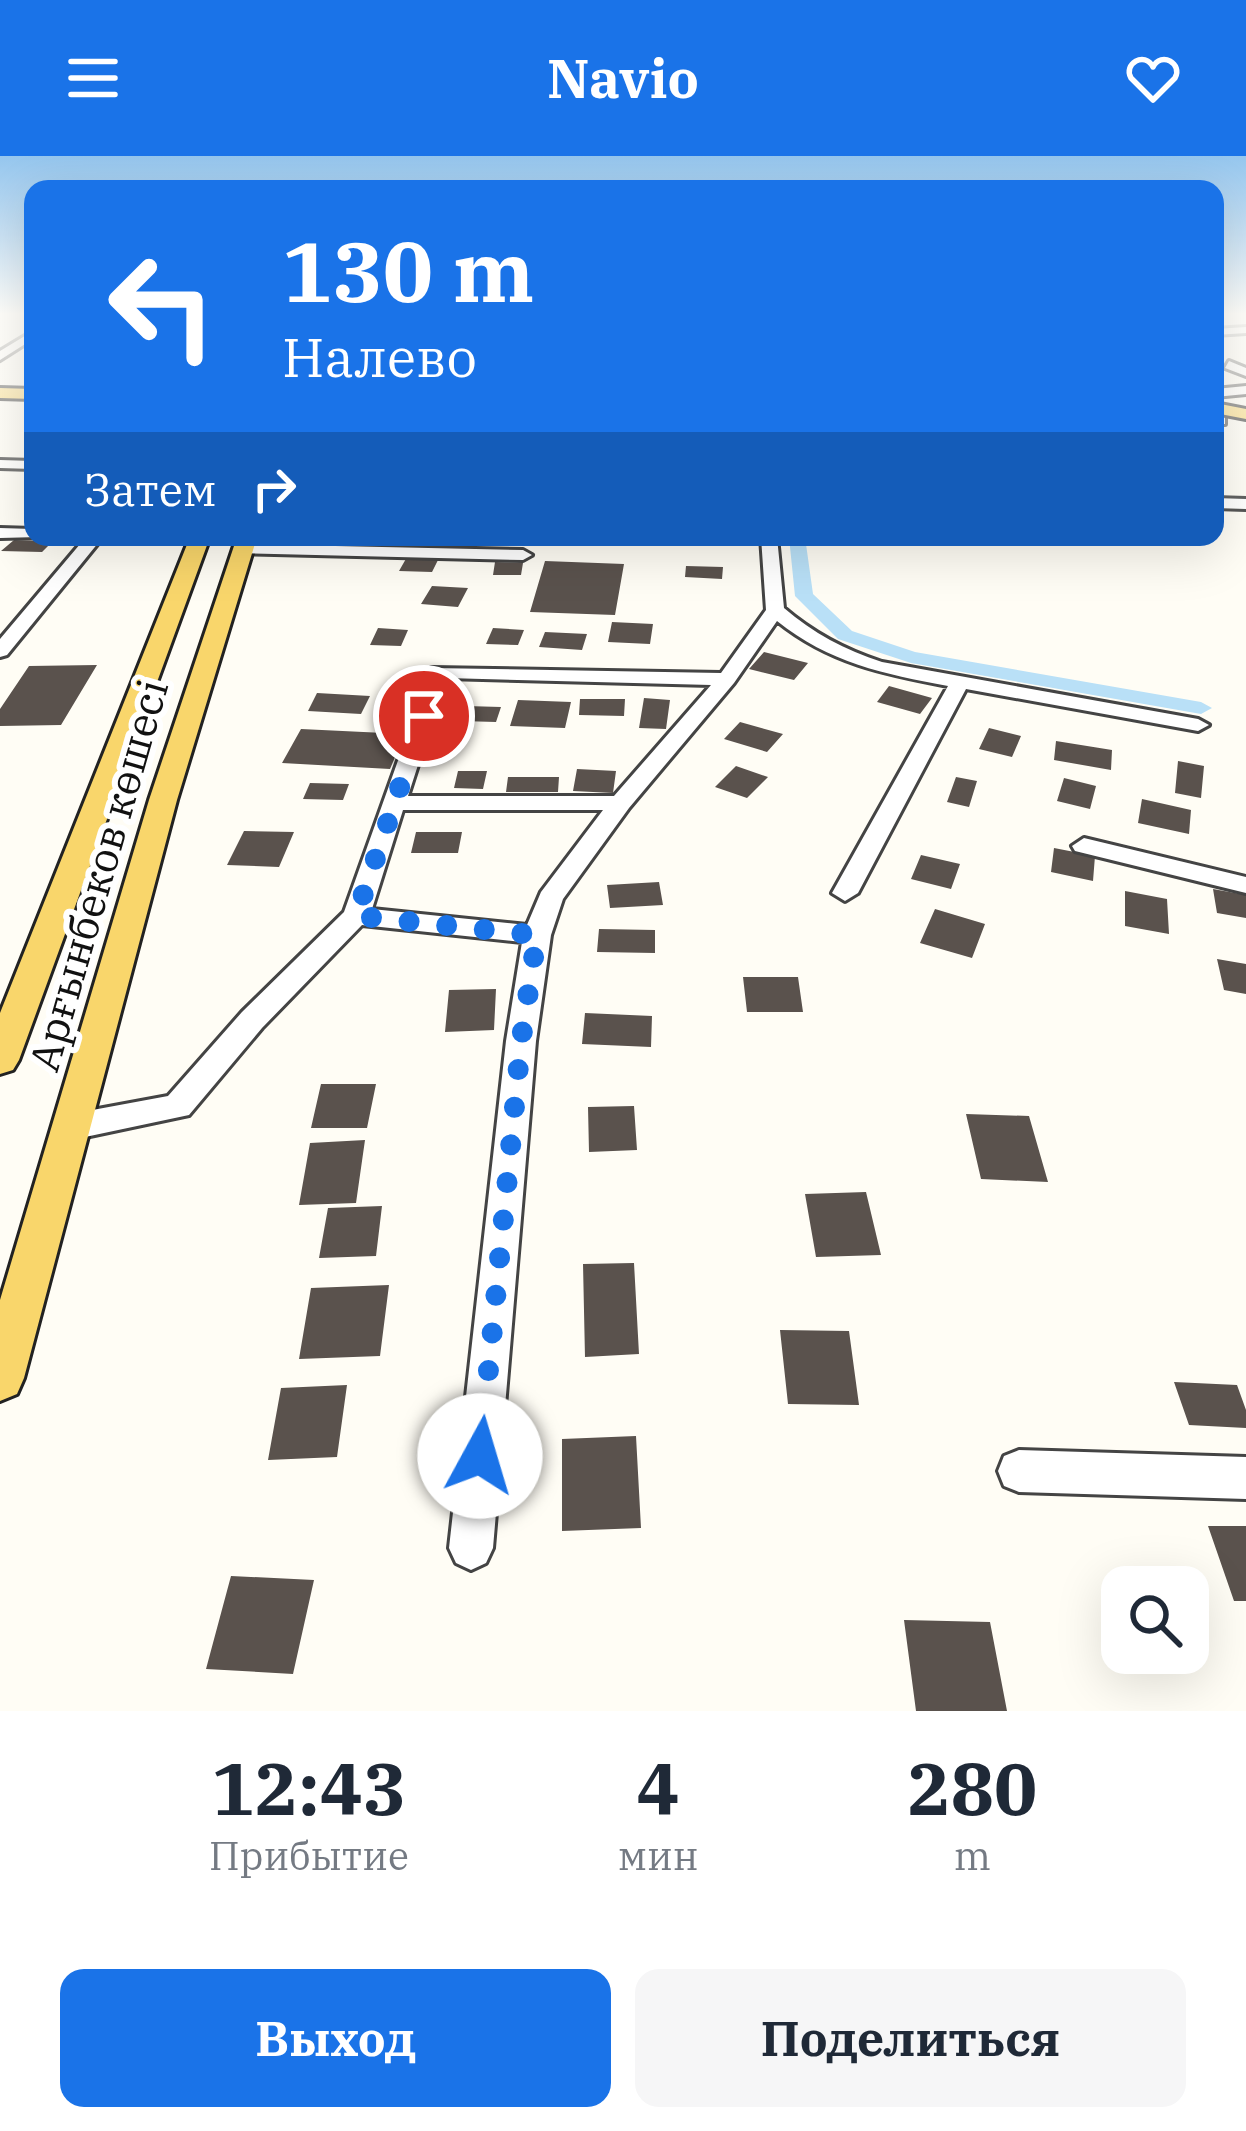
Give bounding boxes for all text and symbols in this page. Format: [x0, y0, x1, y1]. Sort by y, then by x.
text: Navio [547, 43, 699, 113]
icon: menu [60, 45, 126, 111]
icon: heart [1120, 45, 1186, 111]
text: 130 m [282, 216, 534, 325]
icon: left [84, 228, 240, 384]
text: Налево [282, 322, 477, 392]
icon: right [241, 456, 307, 522]
text: Затем [84, 460, 217, 518]
pin [373, 665, 475, 767]
street label: Арғынбеков көшесі [16, 673, 180, 1077]
icon: arrive [391, 683, 457, 749]
position arrow [417, 1393, 543, 1519]
map controls [1101, 1566, 1209, 1674]
button: search [1101, 1566, 1209, 1674]
text: 12:43 [212, 1741, 406, 1835]
text: 4 [637, 1741, 680, 1835]
text: 280 [907, 1741, 1037, 1835]
text: Прибытие [209, 1830, 409, 1881]
text: мин [618, 1830, 699, 1881]
text: m [954, 1830, 991, 1881]
button: Выход [60, 1969, 611, 2107]
button: Поделиться [635, 1969, 1186, 2107]

